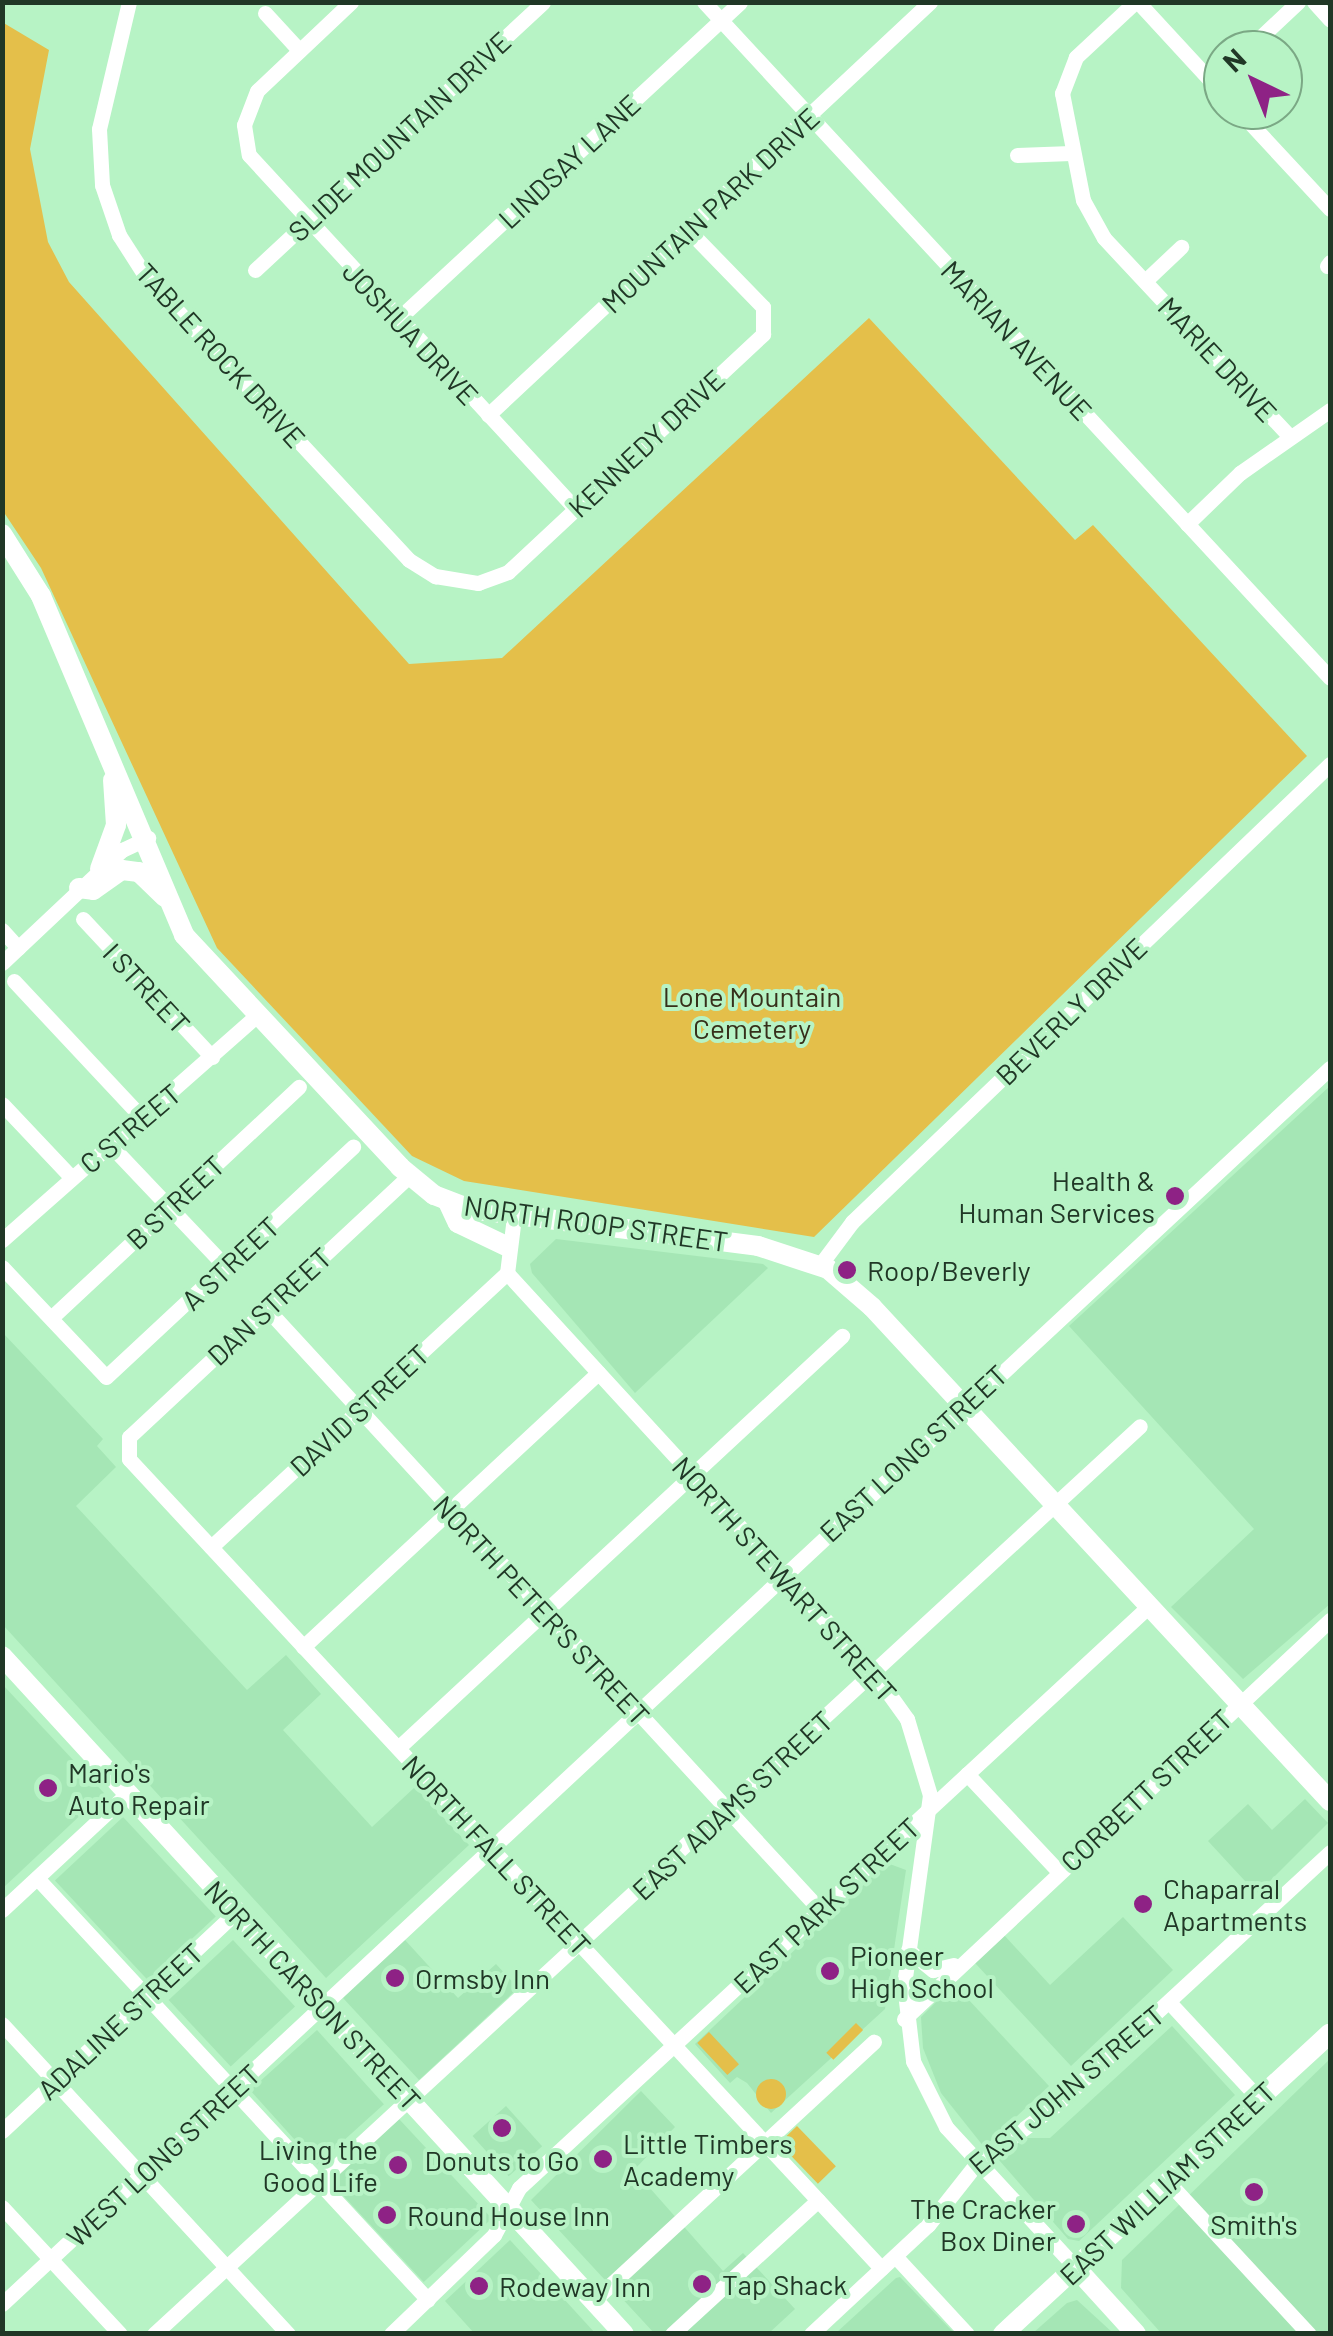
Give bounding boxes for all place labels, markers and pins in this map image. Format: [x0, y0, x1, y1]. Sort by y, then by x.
place label: Health & Human Services [958, 1163, 1155, 1229]
marker: Health & Human Services [1164, 1185, 1186, 1207]
place label: Roop/Beverly [867, 1253, 1031, 1287]
marker: Roop/Beverly [836, 1259, 858, 1281]
place label: Mario's Auto Repair [68, 1755, 210, 1821]
marker: Mario's Auto Repair [37, 1777, 59, 1799]
place label: Chaparral Apartments [1163, 1871, 1307, 1937]
marker: Chaparral Apartments [1132, 1893, 1154, 1915]
place label: Pioneer High School [850, 1938, 994, 2004]
marker: Pioneer High School [819, 1960, 841, 1982]
place label: Ormsby Inn [415, 1961, 550, 1995]
marker: Ormsby Inn [384, 1967, 406, 1989]
marker: Donuts to Go [491, 2117, 513, 2139]
place label: Little Timbers Academy [623, 2126, 793, 2192]
place label: Living the Good Life [259, 2132, 378, 2198]
place label: Donuts to Go [425, 2143, 579, 2177]
marker: Little Timbers Academy [592, 2148, 614, 2170]
marker: Living the Good Life [387, 2154, 409, 2176]
marker: Smith's [1243, 2181, 1265, 2203]
place label: The Cracker Box Diner [910, 2191, 1056, 2257]
place label: Round House Inn [407, 2198, 610, 2232]
marker: Round House Inn [376, 2204, 398, 2226]
place label: Smith's [1210, 2207, 1298, 2241]
marker: The Cracker Box Diner [1065, 2213, 1087, 2235]
place label: Tap Shack [722, 2267, 847, 2301]
place label: Rodeway Inn [499, 2269, 651, 2303]
marker: Tap Shack [691, 2273, 713, 2295]
marker: Rodeway Inn [468, 2275, 490, 2297]

